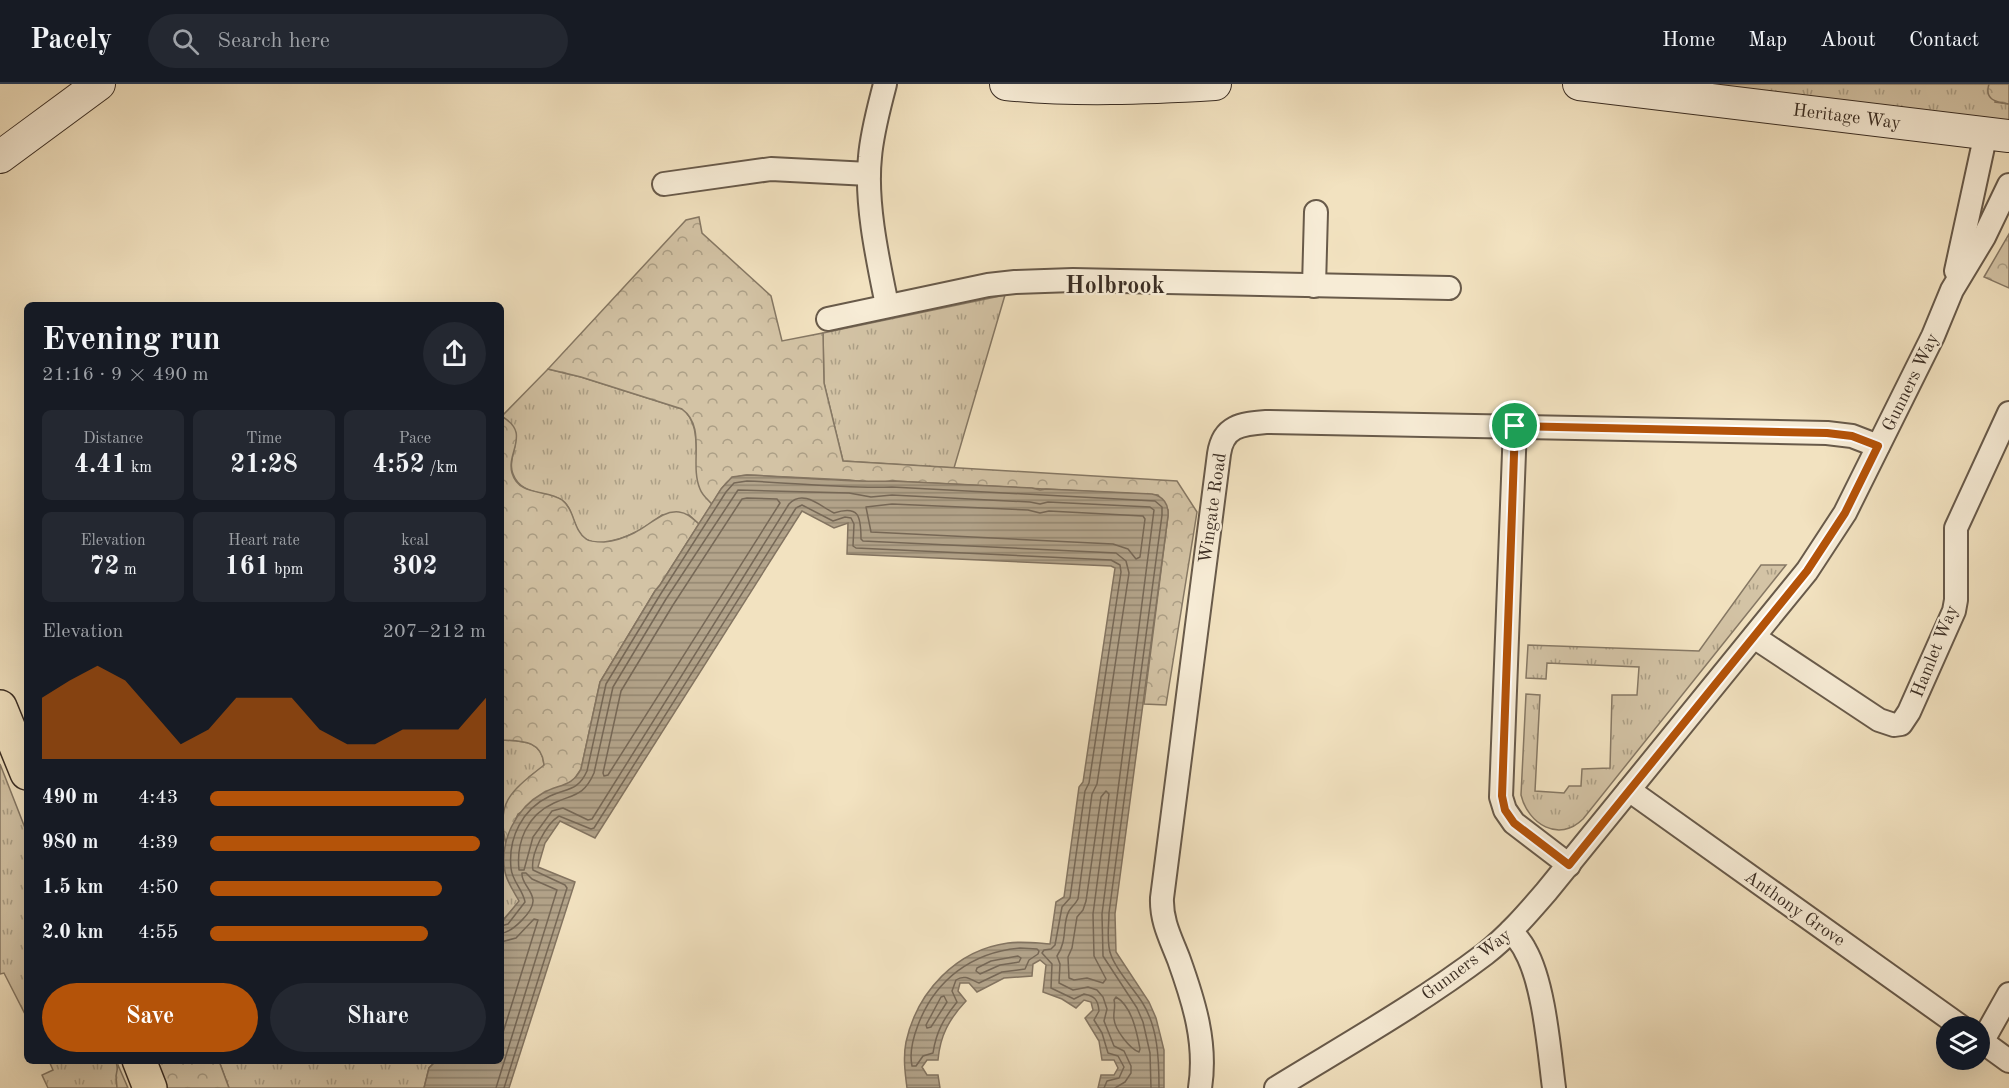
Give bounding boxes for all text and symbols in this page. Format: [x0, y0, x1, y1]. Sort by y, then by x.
search box [148, 14, 568, 68]
icon: search [169, 25, 202, 58]
text: Pacely [30, 27, 112, 55]
text: Search here [217, 30, 330, 52]
text: Home [1662, 30, 1715, 51]
text: Map [1748, 30, 1787, 51]
text: About [1820, 30, 1876, 51]
text: Contact [1909, 30, 1979, 51]
street label: Heritage Way [1792, 101, 1902, 133]
district label: Holbrook [1065, 275, 1165, 299]
button: share [423, 322, 486, 385]
text: Evening run [42, 324, 221, 357]
street label: Gunners Way [1879, 330, 1943, 434]
text: 21:16 · 9 × 490 m [42, 365, 209, 385]
pin [1489, 400, 1540, 451]
icon: arrive [1498, 409, 1531, 442]
text: Distance [83, 431, 143, 447]
text: Time [246, 431, 282, 447]
text: Pace [399, 431, 431, 447]
text: 4.41 [74, 452, 127, 478]
text: 21:28 [230, 452, 298, 478]
text: 4:52 [372, 452, 425, 478]
street label: Wingate Road [1196, 452, 1230, 565]
text: km [127, 460, 152, 476]
text: /km [425, 460, 458, 476]
text: Elevation [80, 533, 146, 549]
text: Heart rate [228, 533, 300, 549]
text: kcal [401, 533, 429, 549]
text: 72 [89, 554, 119, 580]
text: 161 [225, 554, 270, 580]
text: 302 [392, 554, 438, 580]
text: m [119, 562, 137, 578]
text: bpm [270, 562, 303, 578]
street label: Hamlet Way [1908, 602, 1962, 700]
text: Elevation [42, 622, 123, 642]
text: 207–212 m [383, 622, 486, 642]
text: 490 m [42, 788, 98, 808]
text: 4:43 [138, 788, 178, 808]
text: 980 m [42, 833, 98, 853]
text: 4:39 [138, 833, 178, 853]
street label: Anthony Grove [1741, 868, 1848, 950]
text: 1.5 km [42, 878, 104, 898]
text: 4:50 [138, 878, 178, 898]
text: 2.0 km [42, 923, 104, 943]
text: 4:55 [138, 923, 178, 943]
street label: Gunners Way [1419, 925, 1515, 1004]
button: Save [42, 983, 258, 1052]
button: Share [270, 983, 486, 1052]
map controls [1936, 1016, 1990, 1070]
button: layers [1936, 1016, 1990, 1070]

